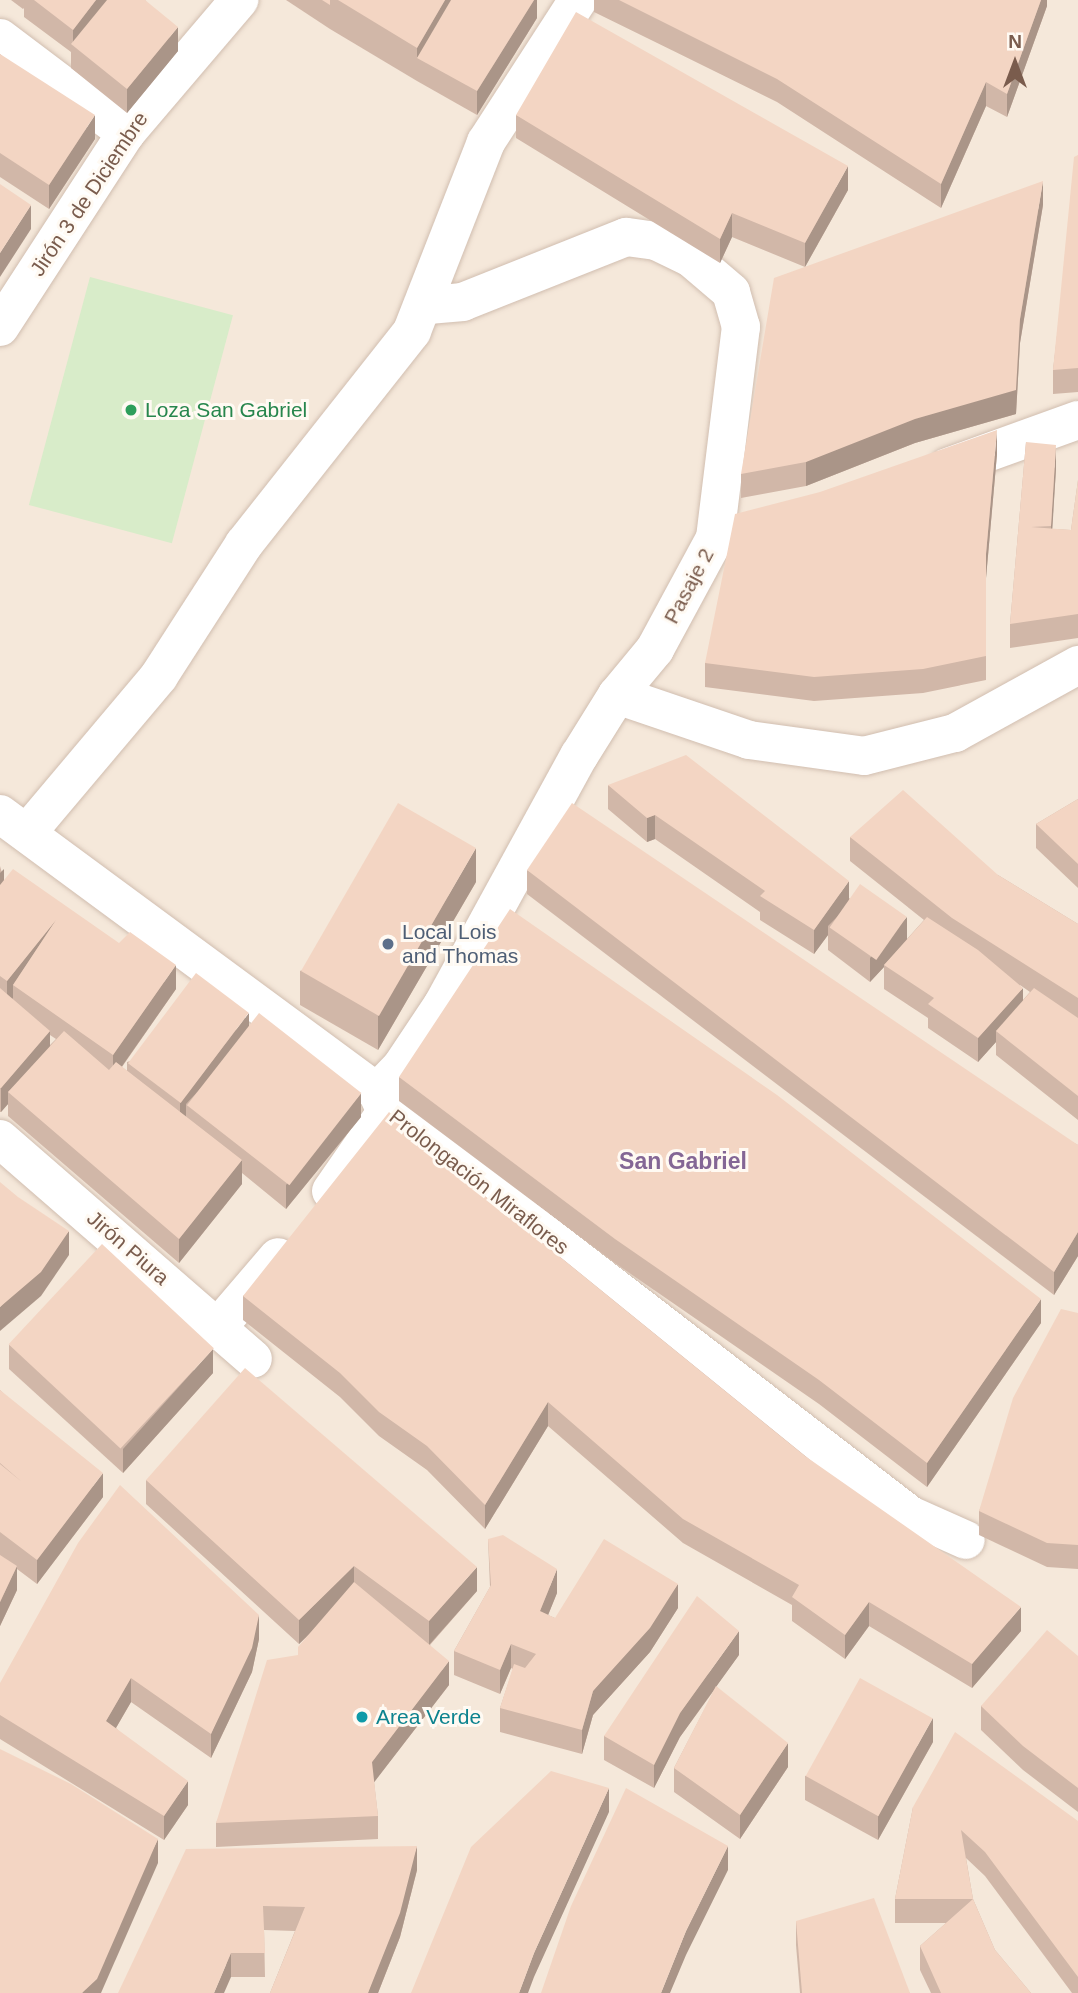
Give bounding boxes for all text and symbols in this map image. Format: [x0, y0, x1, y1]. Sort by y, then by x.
north arrow [980, 28, 1050, 98]
text: N [1008, 31, 1022, 52]
street label: Jirón 3 de Diciembre [25, 107, 153, 281]
place label: Loza San Gabriel [145, 397, 307, 423]
marker: Loza San Gabriel [123, 402, 139, 418]
street label: Pasaje 2 [659, 544, 719, 628]
place label: Local Lois and Thomas [402, 919, 519, 969]
marker: Local Lois and Thomas [380, 936, 396, 952]
street label: Prolongación Miraflores [384, 1104, 574, 1260]
district label: San Gabriel [619, 1147, 747, 1175]
street label: Jirón Piura [82, 1206, 174, 1290]
place label: Area Verde [376, 1704, 481, 1730]
marker: Area Verde [354, 1709, 370, 1725]

